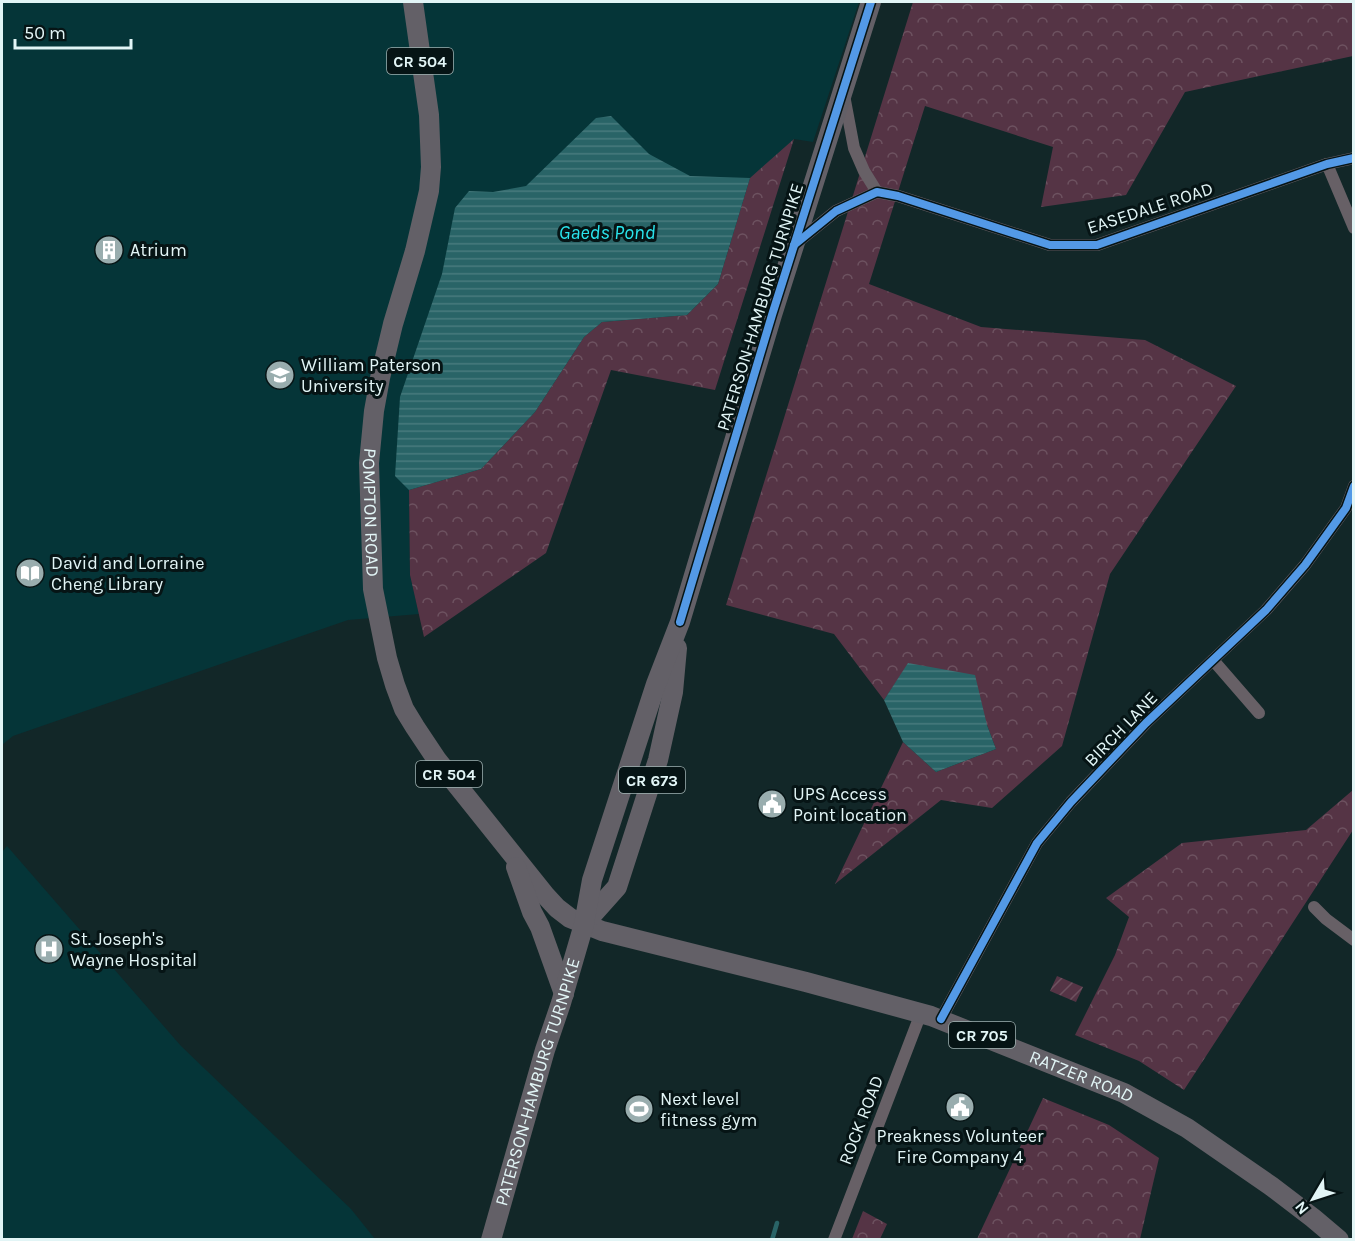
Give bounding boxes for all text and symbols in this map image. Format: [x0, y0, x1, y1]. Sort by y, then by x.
scale bar [15, 12, 130, 50]
text: 50 m [24, 22, 66, 44]
road number: CR 504 [387, 48, 453, 74]
street label: EASEDALE ROAD [1084, 177, 1216, 239]
street label: PATERSON-HAMBURG TURNPIKE [712, 181, 808, 433]
water label: Gaeds Pond [559, 221, 656, 244]
building icon: Atrium [93, 234, 125, 266]
place label: Atrium [130, 239, 187, 261]
place label: William Paterson University [301, 354, 441, 397]
school or university icon: William Paterson University [264, 359, 296, 391]
street label: POMPTON ROAD [358, 447, 384, 577]
place label: David and Lorraine Cheng Library [51, 552, 205, 595]
library icon: David and Lorraine Cheng Library [14, 557, 46, 589]
street label: BIRCH LANE [1080, 687, 1162, 771]
road number: CR 504 [416, 761, 482, 787]
road number: CR 673 [619, 767, 685, 793]
place label: UPS Access Point location [793, 783, 907, 826]
public building icon: UPS Access Point location [756, 788, 788, 820]
place label: St. Joseph's Wayne Hospital [70, 928, 197, 971]
hospital icon: St. Joseph's Wayne Hospital [33, 933, 65, 965]
street label: PATERSON-HAMBURG TURNPIKE [490, 955, 585, 1208]
road number: CR 705 [949, 1022, 1015, 1048]
street label: RATZER ROAD [1026, 1045, 1138, 1107]
street label: ROCK ROAD [834, 1072, 888, 1168]
place label: Next level fitness gym [660, 1088, 757, 1131]
public building icon: Preakness Volunteer Fire Company 4 [944, 1091, 976, 1123]
sports icon: Next level fitness gym [623, 1093, 655, 1125]
place label: Preakness Volunteer Fire Company 4 [876, 1125, 1044, 1168]
north arrow [1283, 1169, 1343, 1229]
text: N [1291, 1198, 1313, 1219]

